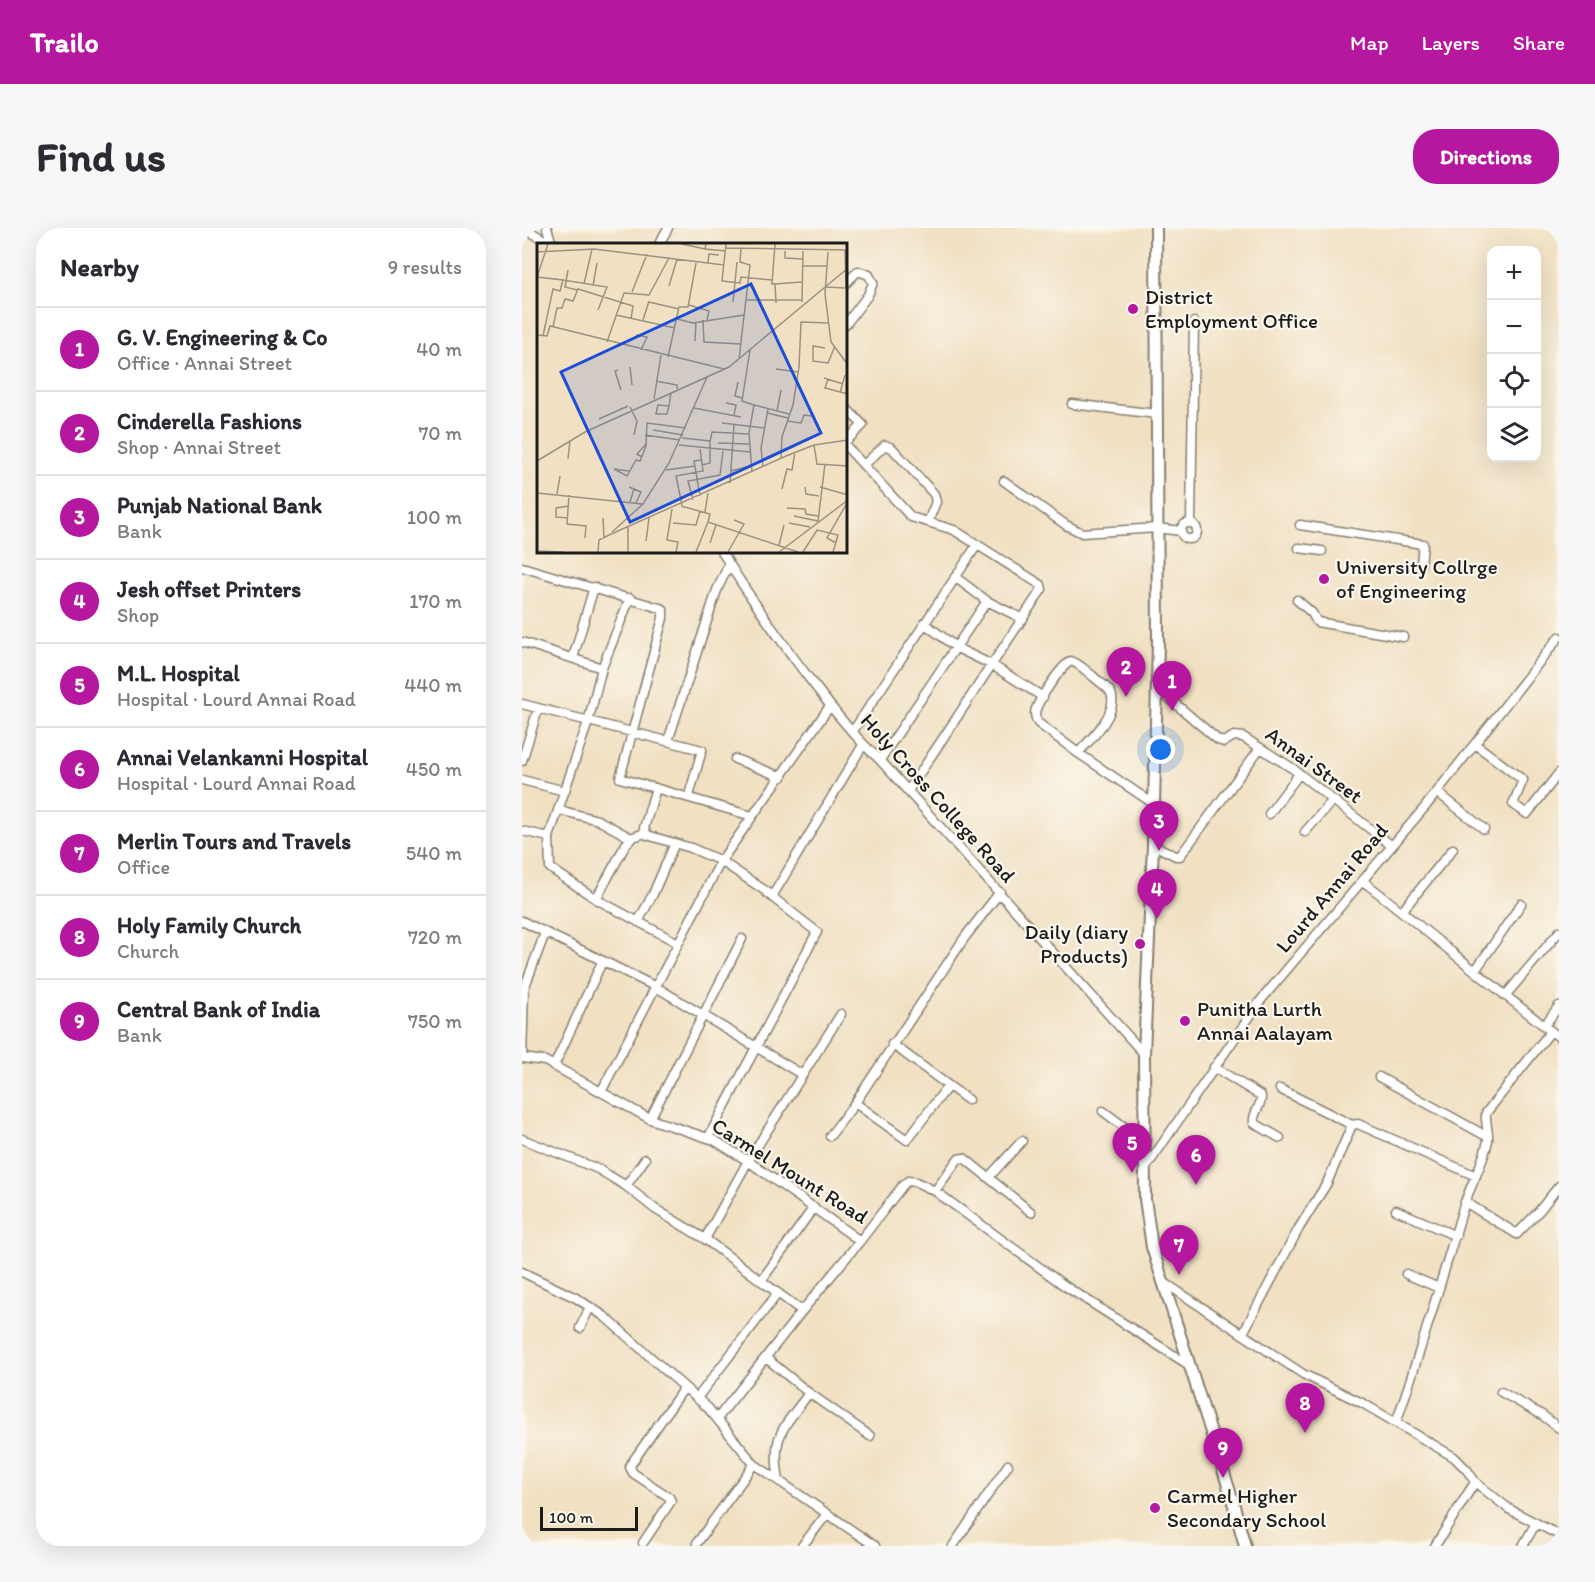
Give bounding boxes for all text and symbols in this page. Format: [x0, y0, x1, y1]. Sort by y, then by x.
text: Trailo [30, 25, 99, 59]
text: Map [1350, 30, 1389, 55]
text: Layers [1422, 30, 1480, 55]
text: Share [1513, 30, 1565, 55]
button: Directions [1413, 129, 1559, 184]
text: Find us [36, 131, 166, 182]
inset map [537, 243, 848, 554]
map controls [1487, 246, 1541, 462]
button: + [1487, 246, 1541, 300]
text: Nearby [60, 251, 139, 283]
text: 9 results [388, 255, 462, 279]
place label: District Employment Office [1145, 284, 1318, 333]
button: − [1487, 300, 1541, 354]
marker: District Employment Office [1126, 302, 1140, 316]
text: G. V. Engineering & Co [117, 324, 328, 351]
text: 1 [75, 337, 84, 361]
text: 40 m [416, 337, 462, 361]
text: Office · Annai Street [117, 351, 292, 375]
button: locate [1487, 354, 1541, 408]
text: Cinderella Fashions [117, 408, 302, 435]
button: layers [1487, 408, 1541, 462]
text: 2 [74, 421, 85, 445]
text: 70 m [418, 421, 462, 445]
text: Shop · Annai Street [117, 435, 281, 459]
text: Punjab National Bank [117, 492, 322, 519]
text: 3 [74, 505, 85, 529]
text: 100 m [407, 505, 462, 529]
text: Bank [117, 519, 162, 543]
place label: University Collrge of Engineering [1336, 554, 1498, 603]
marker: University Collrge of Engineering [1317, 572, 1331, 586]
text: Jesh offset Printers [117, 576, 301, 603]
text: 4 [73, 589, 86, 613]
text: 170 m [409, 589, 462, 613]
text: Shop [117, 603, 159, 627]
pin: 2 [1106, 648, 1146, 697]
text: M.L. Hospital [117, 660, 240, 687]
pin: 1 [1152, 662, 1192, 711]
text: 5 [74, 673, 85, 697]
text: 440 m [404, 673, 462, 697]
text: Hospital · Lourd Annai Road [117, 687, 356, 711]
street label: Holy Cross College Road [856, 708, 1021, 888]
street label: Annai Street [1261, 721, 1368, 808]
your location [1146, 735, 1175, 764]
text: Annai Velankanni Hospital [117, 744, 368, 771]
text: 6 [74, 757, 85, 781]
text: 450 m [406, 757, 462, 781]
text: Hospital · Lourd Annai Road [117, 771, 356, 795]
pin: 3 [1140, 802, 1178, 851]
street label: Lourd Annai Road [1270, 818, 1393, 957]
text: Merlin Tours and Travels [117, 828, 351, 855]
text: 7 [75, 841, 84, 865]
text: 540 m [406, 841, 462, 865]
text: Office [117, 855, 170, 879]
pin: 4 [1138, 870, 1176, 919]
text: Holy Family Church [117, 912, 301, 939]
place label: Daily (diary Products) [1025, 919, 1128, 968]
text: 8 [74, 925, 85, 949]
text: 720 m [408, 925, 462, 949]
marker: Daily (diary Products) [1133, 937, 1147, 951]
text: Church [117, 939, 179, 963]
text: Central Bank of India [117, 996, 320, 1023]
place label: Punitha Lurth Annai Aalayam [1197, 996, 1333, 1045]
text: 9 [74, 1009, 85, 1033]
text: 750 m [408, 1009, 462, 1033]
marker: Punitha Lurth Annai Aalayam [1178, 1014, 1192, 1028]
text: Bank [117, 1023, 162, 1047]
street label: Carmel Mount Road [707, 1112, 874, 1229]
pin: 5 [1112, 1124, 1152, 1173]
pin: 6 [1176, 1136, 1216, 1185]
pin: 7 [1160, 1226, 1198, 1275]
pin: 8 [1286, 1384, 1324, 1433]
pin: 9 [1204, 1428, 1242, 1478]
place label: Carmel Higher Secondary School [1167, 1483, 1326, 1532]
marker: Carmel Higher Secondary School [1148, 1501, 1162, 1515]
scale bar [540, 1504, 638, 1532]
text: 100 m [549, 1508, 593, 1527]

